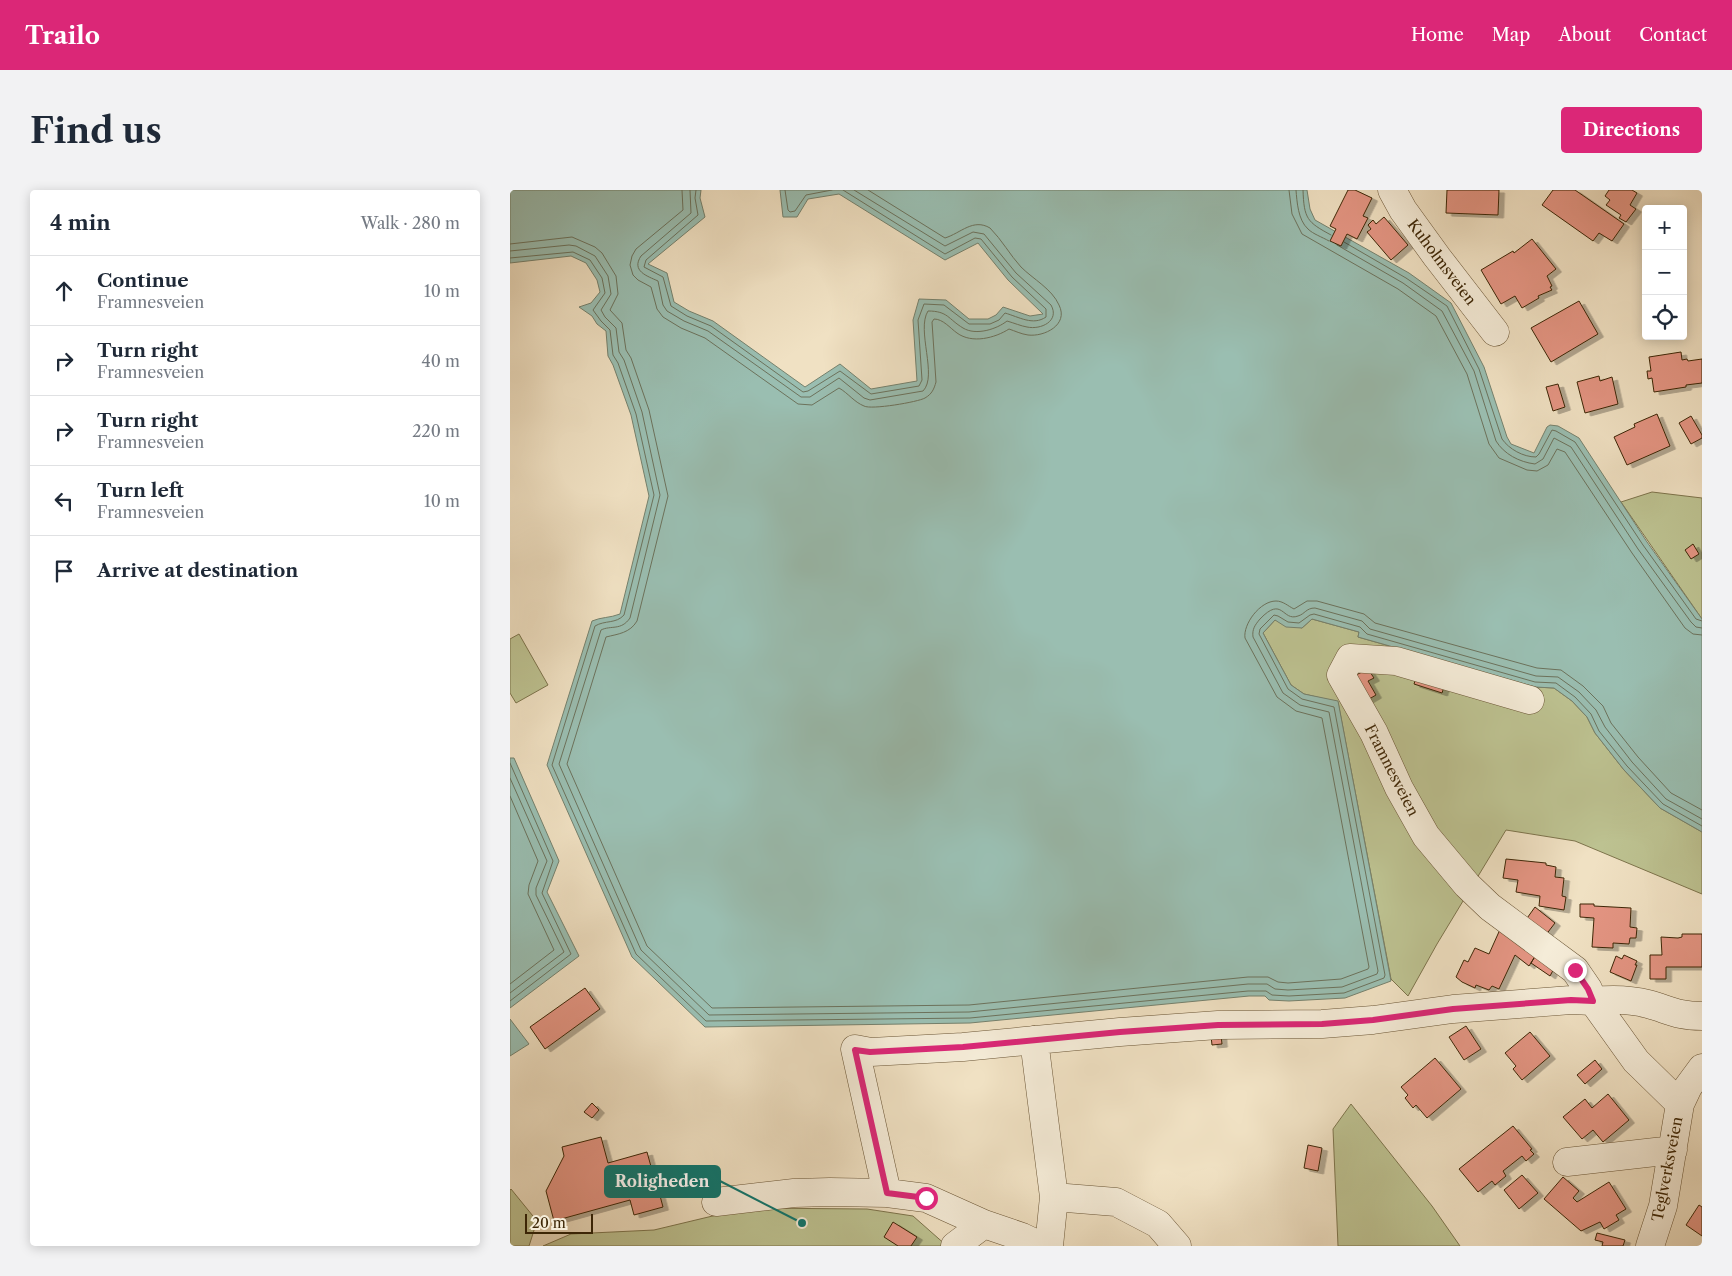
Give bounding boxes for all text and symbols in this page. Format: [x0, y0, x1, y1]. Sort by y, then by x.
text: Trailo [25, 21, 100, 50]
text: Home [1411, 24, 1464, 46]
text: Map [1492, 24, 1530, 46]
text: About [1558, 24, 1611, 46]
text: Contact [1639, 24, 1707, 46]
button: Directions [1561, 107, 1702, 153]
text: Find us [30, 109, 162, 152]
map controls [1642, 205, 1687, 340]
button: + [1642, 205, 1687, 250]
text: 4 min [50, 210, 111, 235]
text: Walk · 280 m [361, 213, 460, 233]
street label: Kuholmsveien [1403, 215, 1481, 309]
button: − [1642, 250, 1687, 295]
text: Continue [97, 269, 189, 292]
icon: ahead [50, 277, 78, 305]
text: 10 m [424, 281, 460, 301]
text: Framnesveien [97, 292, 204, 312]
button: locate [1642, 295, 1687, 340]
text: Turn right [97, 339, 198, 362]
icon: right [50, 347, 78, 375]
text: 40 m [421, 351, 460, 371]
text: Framnesveien [97, 362, 204, 382]
text: Turn right [97, 409, 198, 432]
icon: right [50, 417, 78, 445]
text: 220 m [412, 421, 460, 441]
text: Framnesveien [97, 432, 204, 452]
text: Turn left [97, 479, 184, 502]
icon: left [50, 487, 78, 515]
text: 10 m [424, 491, 460, 511]
text: Framnesveien [97, 502, 204, 522]
icon: arrive [50, 557, 78, 585]
text: Arrive at destination [97, 559, 298, 582]
street label: Framnesveien [1361, 721, 1424, 820]
route end [1564, 959, 1587, 982]
street label: Teglverksveien [1648, 1114, 1687, 1223]
callout: Roligheden [605, 1166, 720, 1197]
text: Roligheden [615, 1171, 709, 1191]
route start [915, 1187, 938, 1210]
scale bar [525, 1211, 592, 1234]
text: 20 m [532, 1214, 566, 1232]

